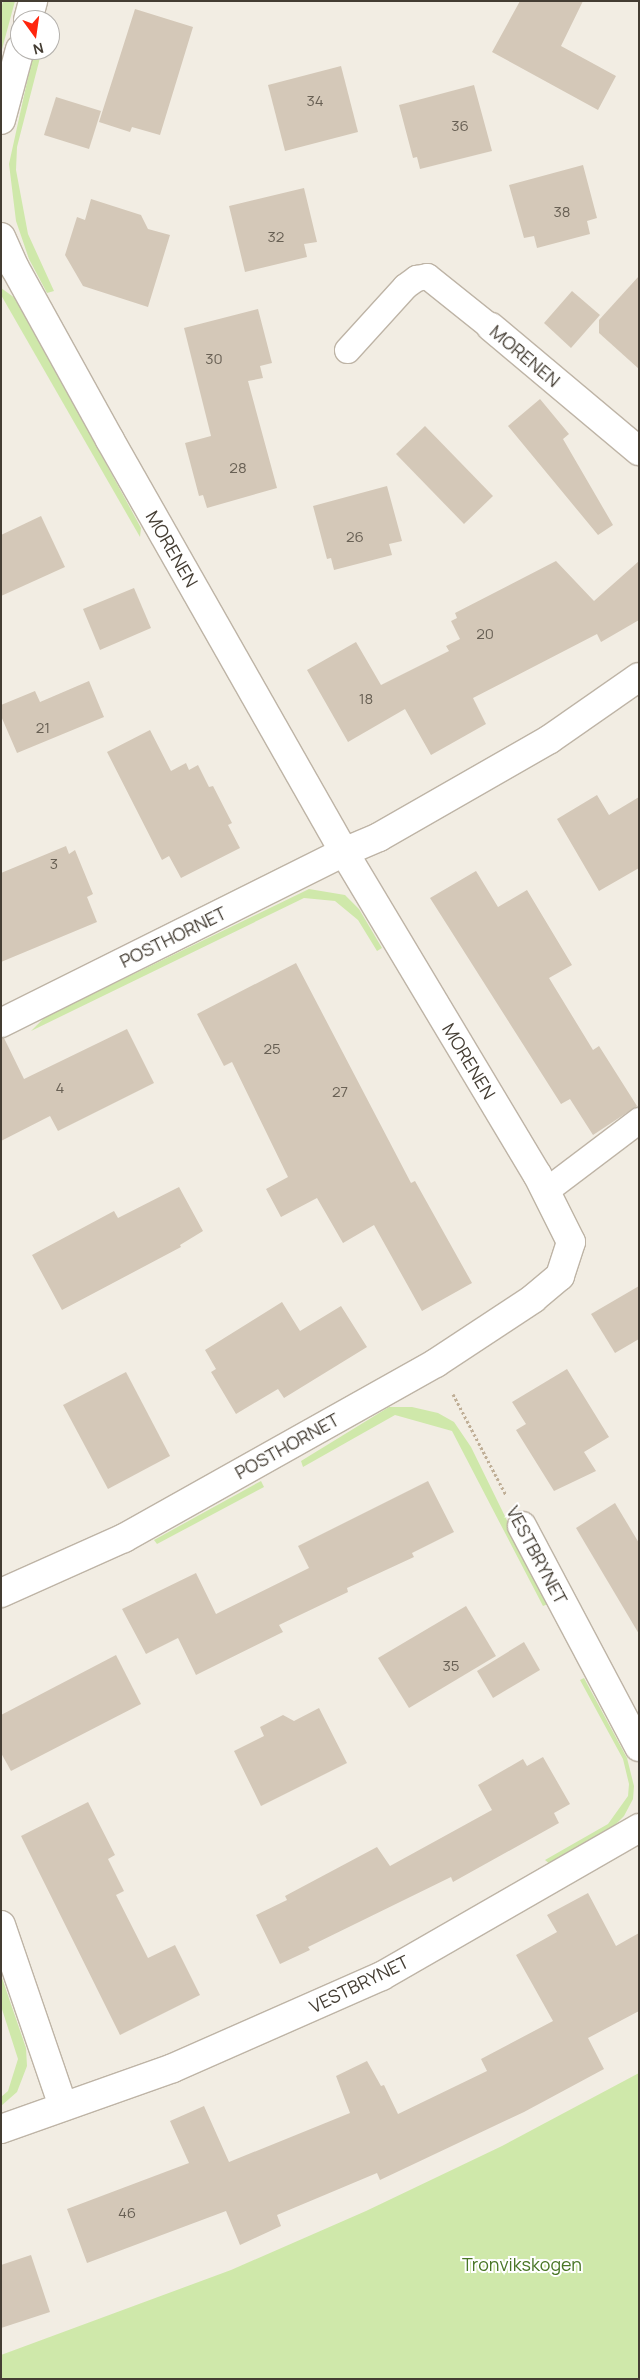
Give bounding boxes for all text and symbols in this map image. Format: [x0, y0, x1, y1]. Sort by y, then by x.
north arrow [10, 10, 60, 60]
text: N [31, 39, 46, 60]
house number: 34 [306, 92, 324, 110]
house number: 36 [451, 117, 469, 135]
house number: 38 [553, 203, 571, 221]
house number: 32 [268, 228, 284, 246]
street label: MORENEN [486, 321, 564, 391]
house number: 30 [205, 350, 223, 368]
house number: 28 [229, 459, 247, 477]
street label: MORENEN [141, 507, 203, 591]
house number: 26 [346, 528, 364, 546]
house number: 20 [476, 625, 494, 643]
house number: 18 [359, 690, 373, 708]
house number: 21 [36, 719, 50, 737]
house number: 3 [50, 855, 58, 873]
street label: POSTHORNET [116, 902, 230, 972]
street label: MORENEN [438, 1019, 500, 1103]
house number: 25 [263, 1040, 281, 1058]
house number: 4 [56, 1079, 64, 1097]
house number: 27 [332, 1083, 348, 1101]
street label: POSTHORNET [231, 1408, 343, 1484]
street label: VESTBRYNET [502, 1502, 572, 1608]
house number: 35 [443, 1657, 459, 1675]
street label: VESTBRYNET [306, 1951, 412, 2017]
house number: 46 [118, 2204, 136, 2222]
park label: Tronvikskogen [462, 2253, 582, 2275]

